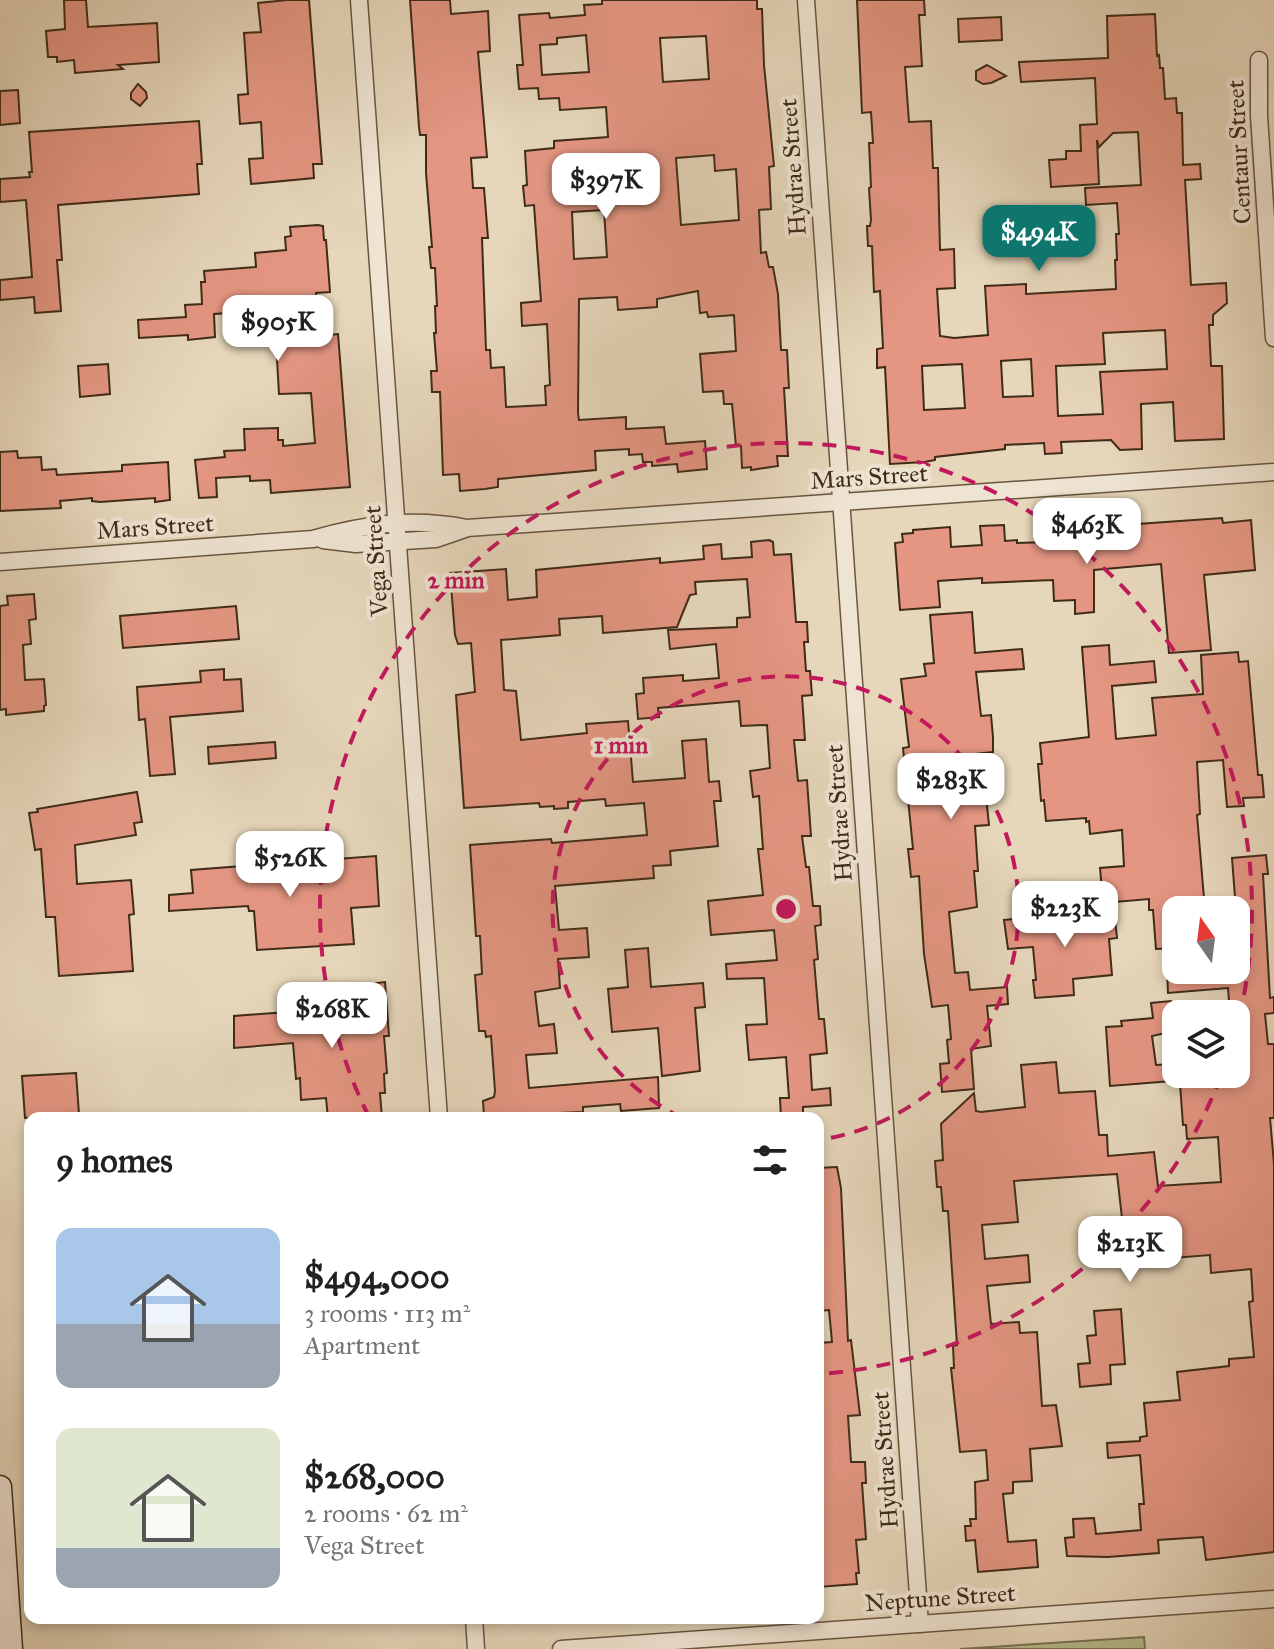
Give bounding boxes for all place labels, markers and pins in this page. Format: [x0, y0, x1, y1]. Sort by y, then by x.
pin: $397K [550, 153, 662, 221]
pin: $494K [983, 205, 1095, 273]
pin: $905K [222, 295, 334, 363]
pin: $463K [1031, 498, 1143, 566]
pin: $283K [895, 753, 1007, 821]
pin: $526K [234, 831, 346, 899]
pin: $223K [1009, 881, 1121, 949]
centre of rings [772, 895, 800, 923]
pin: $268K [276, 982, 388, 1050]
pin: $213K [1074, 1216, 1186, 1284]

